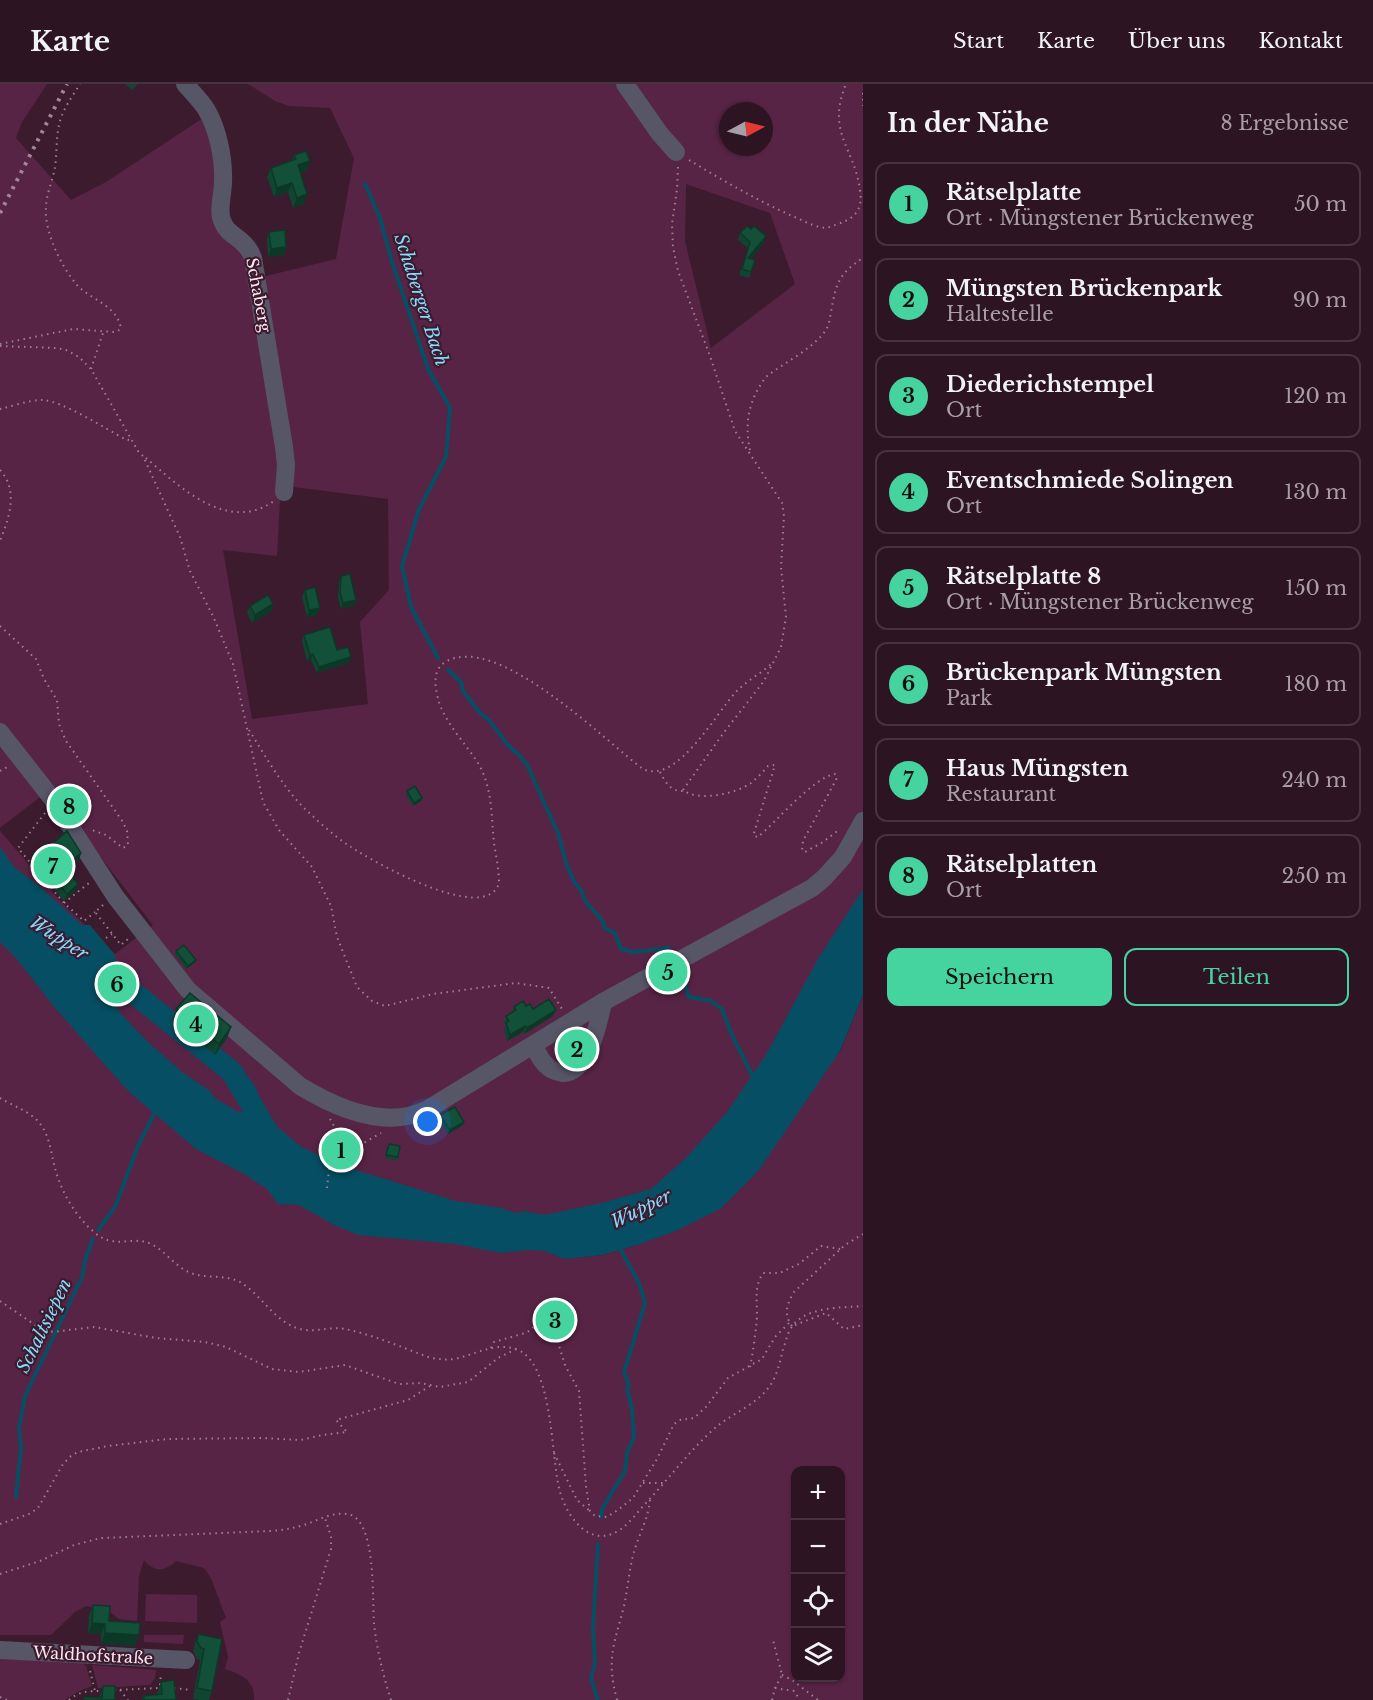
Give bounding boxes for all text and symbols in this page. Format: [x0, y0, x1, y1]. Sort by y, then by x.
text: Karte [30, 24, 110, 59]
text: Start [953, 28, 1004, 54]
text: Karte [1037, 28, 1095, 54]
text: Über uns [1128, 28, 1226, 54]
text: Kontakt [1259, 28, 1343, 54]
north arrow [719, 102, 773, 156]
text: In der Nähe [887, 107, 1049, 139]
text: 8 Ergebnisse [1220, 111, 1349, 135]
text: Rätselplatte [946, 179, 1081, 206]
text: 1 [904, 192, 913, 216]
text: 50 m [1294, 192, 1347, 216]
text: Ort · Müngstener Brückenweg [946, 206, 1253, 230]
water label: Schaberger Bach [389, 231, 453, 369]
street label: Schaberg [242, 256, 276, 334]
text: Müngsten Brückenpark [946, 275, 1222, 302]
text: 2 [902, 288, 915, 312]
text: 90 m [1293, 288, 1347, 312]
text: Haltestelle [946, 302, 1054, 326]
text: Diederichstempel [946, 371, 1154, 398]
text: 3 [902, 384, 915, 408]
text: 120 m [1284, 384, 1347, 408]
text: Ort [946, 398, 982, 422]
text: Eventschmiede Solingen [946, 467, 1234, 494]
text: 4 [902, 480, 915, 504]
text: 130 m [1284, 480, 1347, 504]
text: Ort [946, 494, 982, 518]
text: Rätselplatte 8 [946, 563, 1101, 590]
text: 5 [903, 576, 914, 600]
text: 150 m [1285, 576, 1347, 600]
text: Ort · Müngstener Brückenweg [946, 590, 1253, 614]
text: Brückenpark Müngsten [946, 659, 1222, 686]
text: 6 [902, 672, 915, 696]
text: 180 m [1284, 672, 1347, 696]
text: Park [946, 686, 992, 710]
text: Haus Müngsten [946, 755, 1128, 782]
text: 7 [903, 768, 914, 792]
text: 240 m [1282, 768, 1347, 792]
text: Restaurant [946, 782, 1056, 806]
pin: 8 [50, 784, 88, 828]
pin: 7 [34, 844, 72, 888]
text: Rätselplatten [946, 851, 1097, 878]
text: 8 [902, 864, 915, 888]
text: 250 m [1282, 864, 1347, 888]
text: Ort [946, 878, 982, 902]
water label: Wupper [26, 911, 93, 965]
button: Speichern [887, 948, 1112, 1006]
button: Teilen [1124, 948, 1349, 1006]
pin: 5 [648, 950, 688, 994]
pin: 6 [98, 962, 136, 1006]
pin: 4 [176, 1002, 216, 1046]
pin: 2 [558, 1026, 596, 1072]
your location [413, 1107, 442, 1136]
pin: 1 [322, 1128, 360, 1172]
water label: Wupper [607, 1185, 676, 1233]
water label: Schaltsiepen [12, 1275, 76, 1377]
pin: 3 [536, 1298, 574, 1342]
map controls [791, 1466, 845, 1682]
button: + [791, 1466, 845, 1520]
button: − [791, 1520, 845, 1574]
button: locate [791, 1574, 845, 1628]
button: layers [791, 1628, 845, 1682]
street label: Waldhofstraße [31, 1642, 154, 1668]

